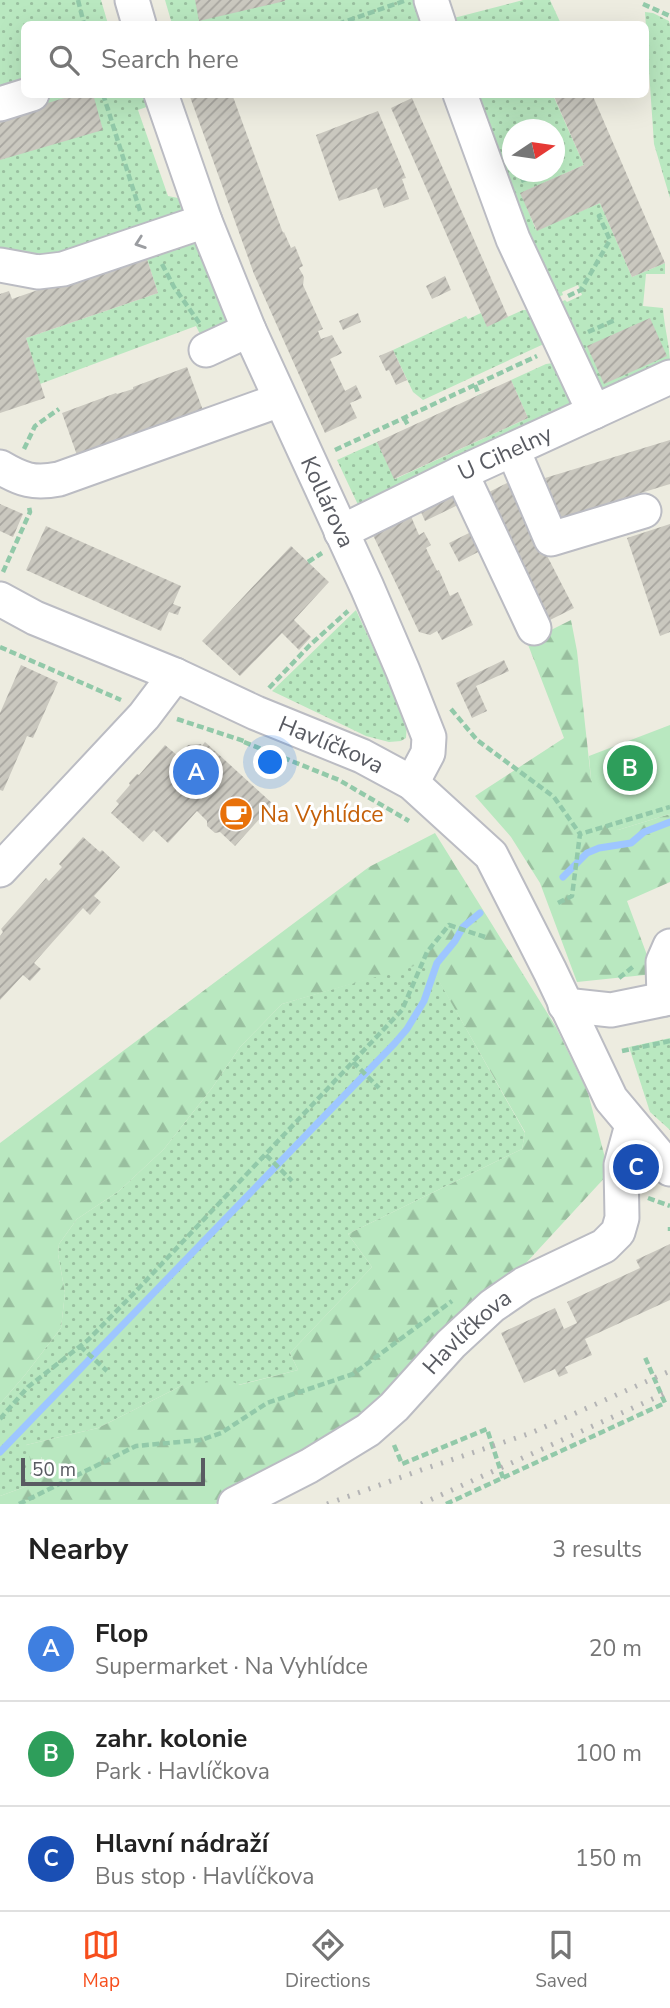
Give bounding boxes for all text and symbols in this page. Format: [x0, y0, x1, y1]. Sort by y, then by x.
search box [21, 21, 649, 98]
icon: search [45, 41, 83, 79]
text: Search here [101, 42, 239, 77]
north arrow [502, 119, 565, 182]
one-way arrow [135, 235, 147, 249]
street label: U Cihelny [453, 418, 557, 488]
street label: Kollárova [293, 451, 362, 552]
street label: Havlíčkova [274, 708, 390, 781]
pin: B [607, 742, 653, 794]
your location [253, 745, 287, 779]
pin: A [173, 746, 219, 798]
cafe icon: Na Vyhlídce [217, 795, 255, 833]
place label: Na Vyhlídce [260, 799, 383, 830]
pin: C [613, 1141, 659, 1193]
street label: Havlíčkova [415, 1282, 517, 1381]
scale bar [21, 1455, 205, 1487]
text: 50 m [32, 1457, 76, 1483]
text: Nearby [28, 1529, 128, 1570]
text: 3 results [552, 1534, 642, 1565]
text: Flop [95, 1616, 148, 1651]
text: A [42, 1633, 60, 1664]
text: 20 m [589, 1633, 642, 1664]
text: Supermarket · Na Vyhlídce [95, 1651, 368, 1682]
text: zahr. kolonie [95, 1721, 247, 1756]
text: B [43, 1738, 59, 1769]
text: 100 m [575, 1738, 642, 1769]
text: Park · Havlíčkova [95, 1756, 270, 1787]
text: Hlavní nádraží [95, 1826, 268, 1861]
text: C [43, 1843, 59, 1874]
text: 150 m [575, 1843, 642, 1874]
text: Bus stop · Havlíčkova [95, 1861, 314, 1892]
tab: Map [82, 1926, 120, 1994]
tab: Directions [285, 1926, 371, 1994]
tab: Saved [535, 1926, 588, 1994]

